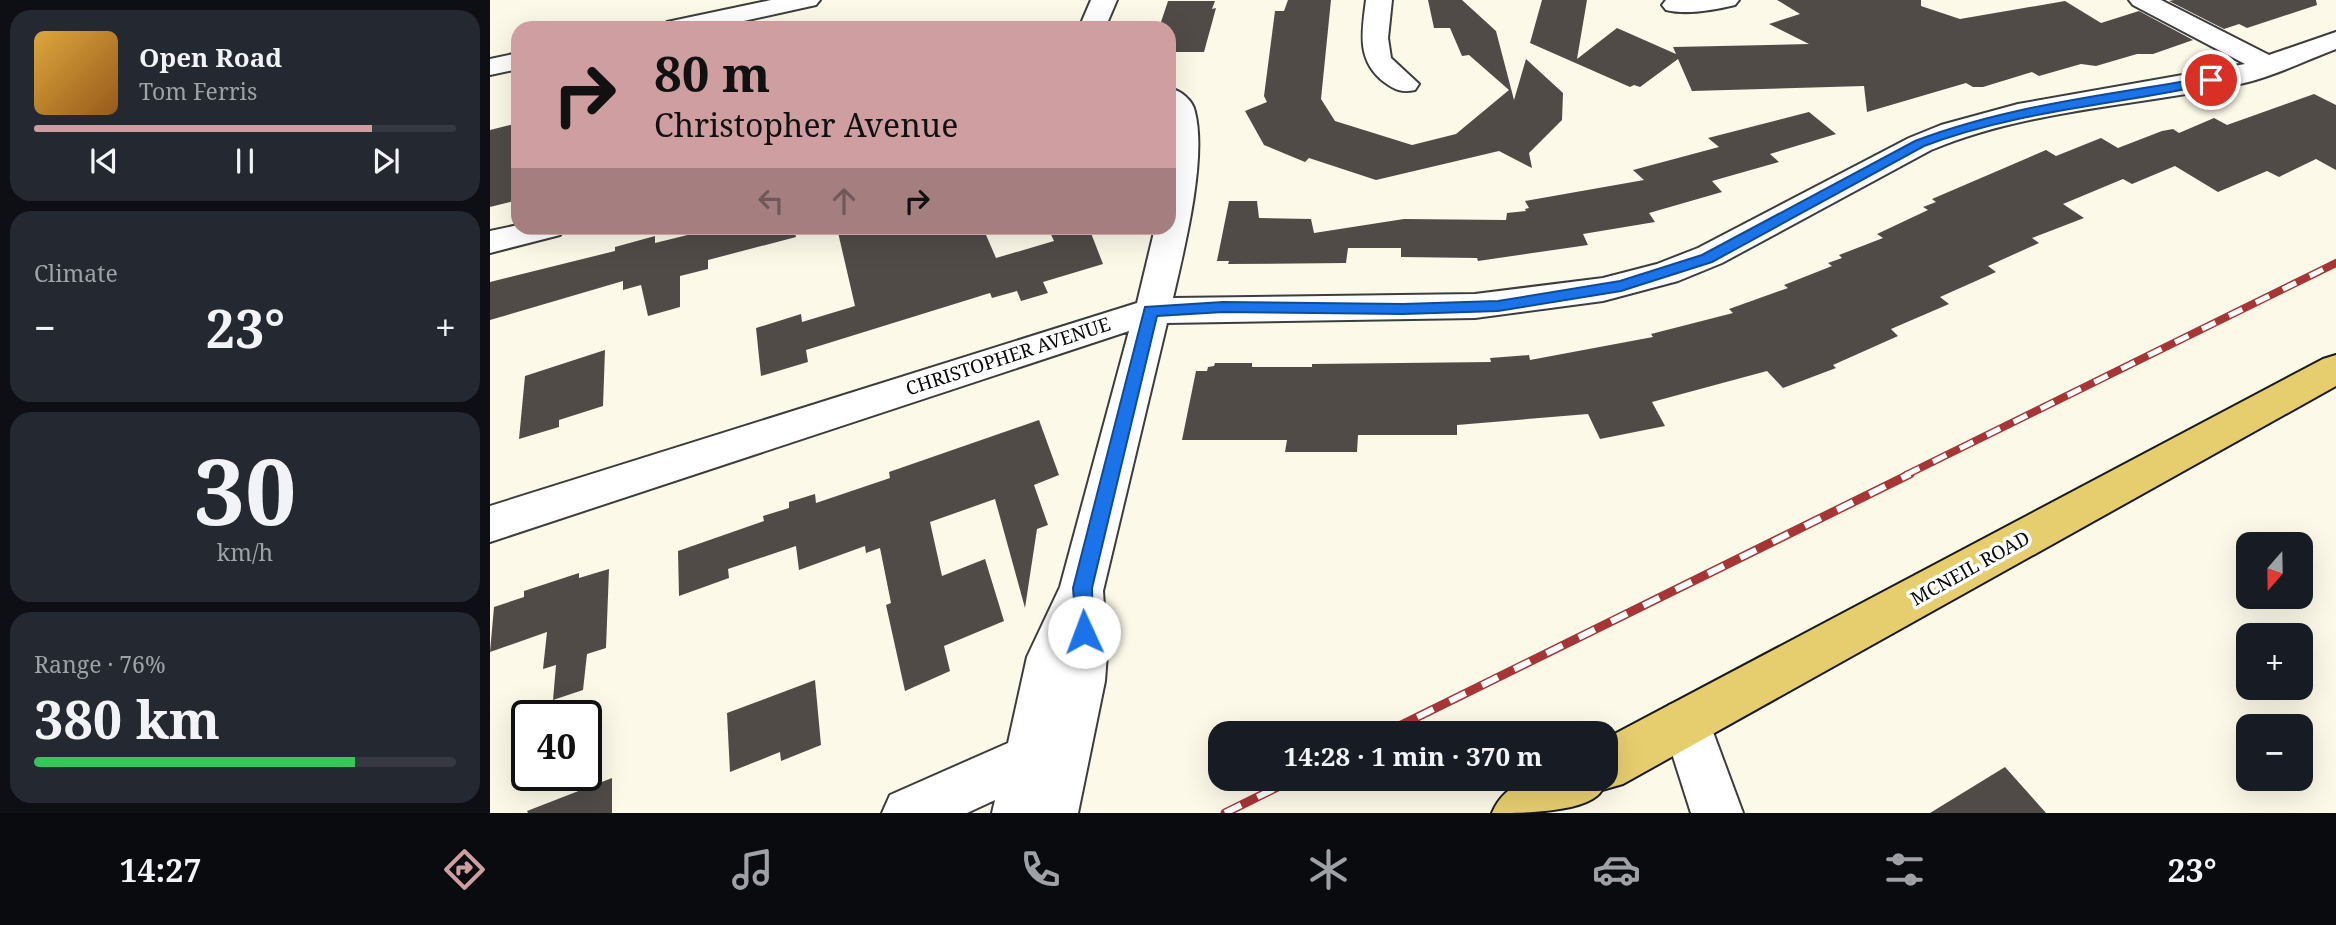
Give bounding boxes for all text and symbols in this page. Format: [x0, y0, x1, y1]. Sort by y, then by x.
text: Open Road [139, 39, 282, 75]
text: 80 m [654, 40, 770, 106]
icon: right [539, 49, 630, 140]
pin [2181, 50, 2241, 110]
icon: arrive [2192, 61, 2230, 99]
text: Tom Ferris [139, 75, 257, 107]
text: Christopher Avenue [654, 103, 958, 146]
icon: previous [85, 142, 123, 180]
icon: pause [226, 142, 264, 180]
icon: next [367, 142, 405, 180]
icon: left [752, 182, 790, 220]
icon: ahead [825, 182, 863, 220]
icon: right [898, 182, 936, 220]
text: Climate [34, 257, 118, 289]
text: 23° [206, 292, 285, 363]
text: − [34, 301, 56, 353]
text: + [435, 301, 456, 353]
street label: CHRISTOPHER AVENUE [902, 311, 1114, 401]
text: 30 [194, 428, 296, 552]
street label: MCNEIL ROAD [1906, 524, 2034, 612]
north arrow [2236, 532, 2314, 609]
map controls [2236, 532, 2313, 791]
text: km/h [217, 536, 273, 568]
position arrow [1047, 595, 1121, 669]
button: + [2236, 623, 2313, 700]
text: Range · 76% [34, 648, 166, 680]
text: 380 km [34, 683, 220, 754]
speed limit sign: 40 [511, 700, 602, 791]
button: − [2236, 714, 2313, 791]
text: 14:28 · 1 min · 370 m [1283, 738, 1543, 774]
icon: directions [440, 845, 489, 894]
icon: music [728, 845, 777, 894]
icon: phone [1016, 845, 1065, 894]
icon: climate [1304, 845, 1353, 894]
icon: car [1592, 845, 1641, 894]
icon: filters [1880, 845, 1929, 894]
text: 14:27 [119, 848, 201, 891]
text: 23° [2168, 848, 2216, 891]

